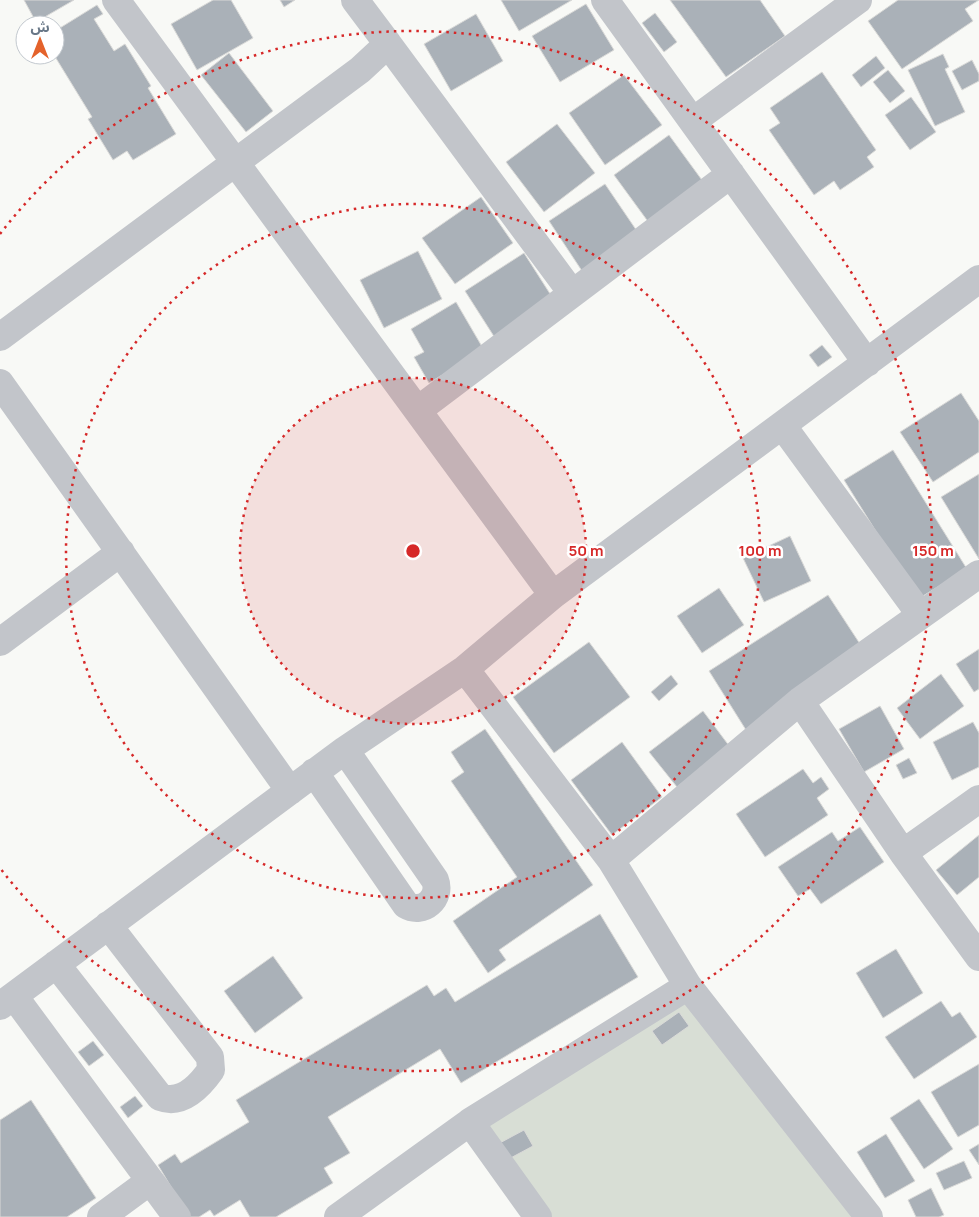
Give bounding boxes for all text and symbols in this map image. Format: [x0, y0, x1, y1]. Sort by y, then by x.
north arrow [15, 15, 65, 65]
text: ش [30, 17, 50, 36]
text: 50 m [568, 540, 604, 561]
text: 100 m [739, 540, 781, 561]
text: 150 m [912, 540, 954, 561]
centre of rings [404, 542, 422, 560]

